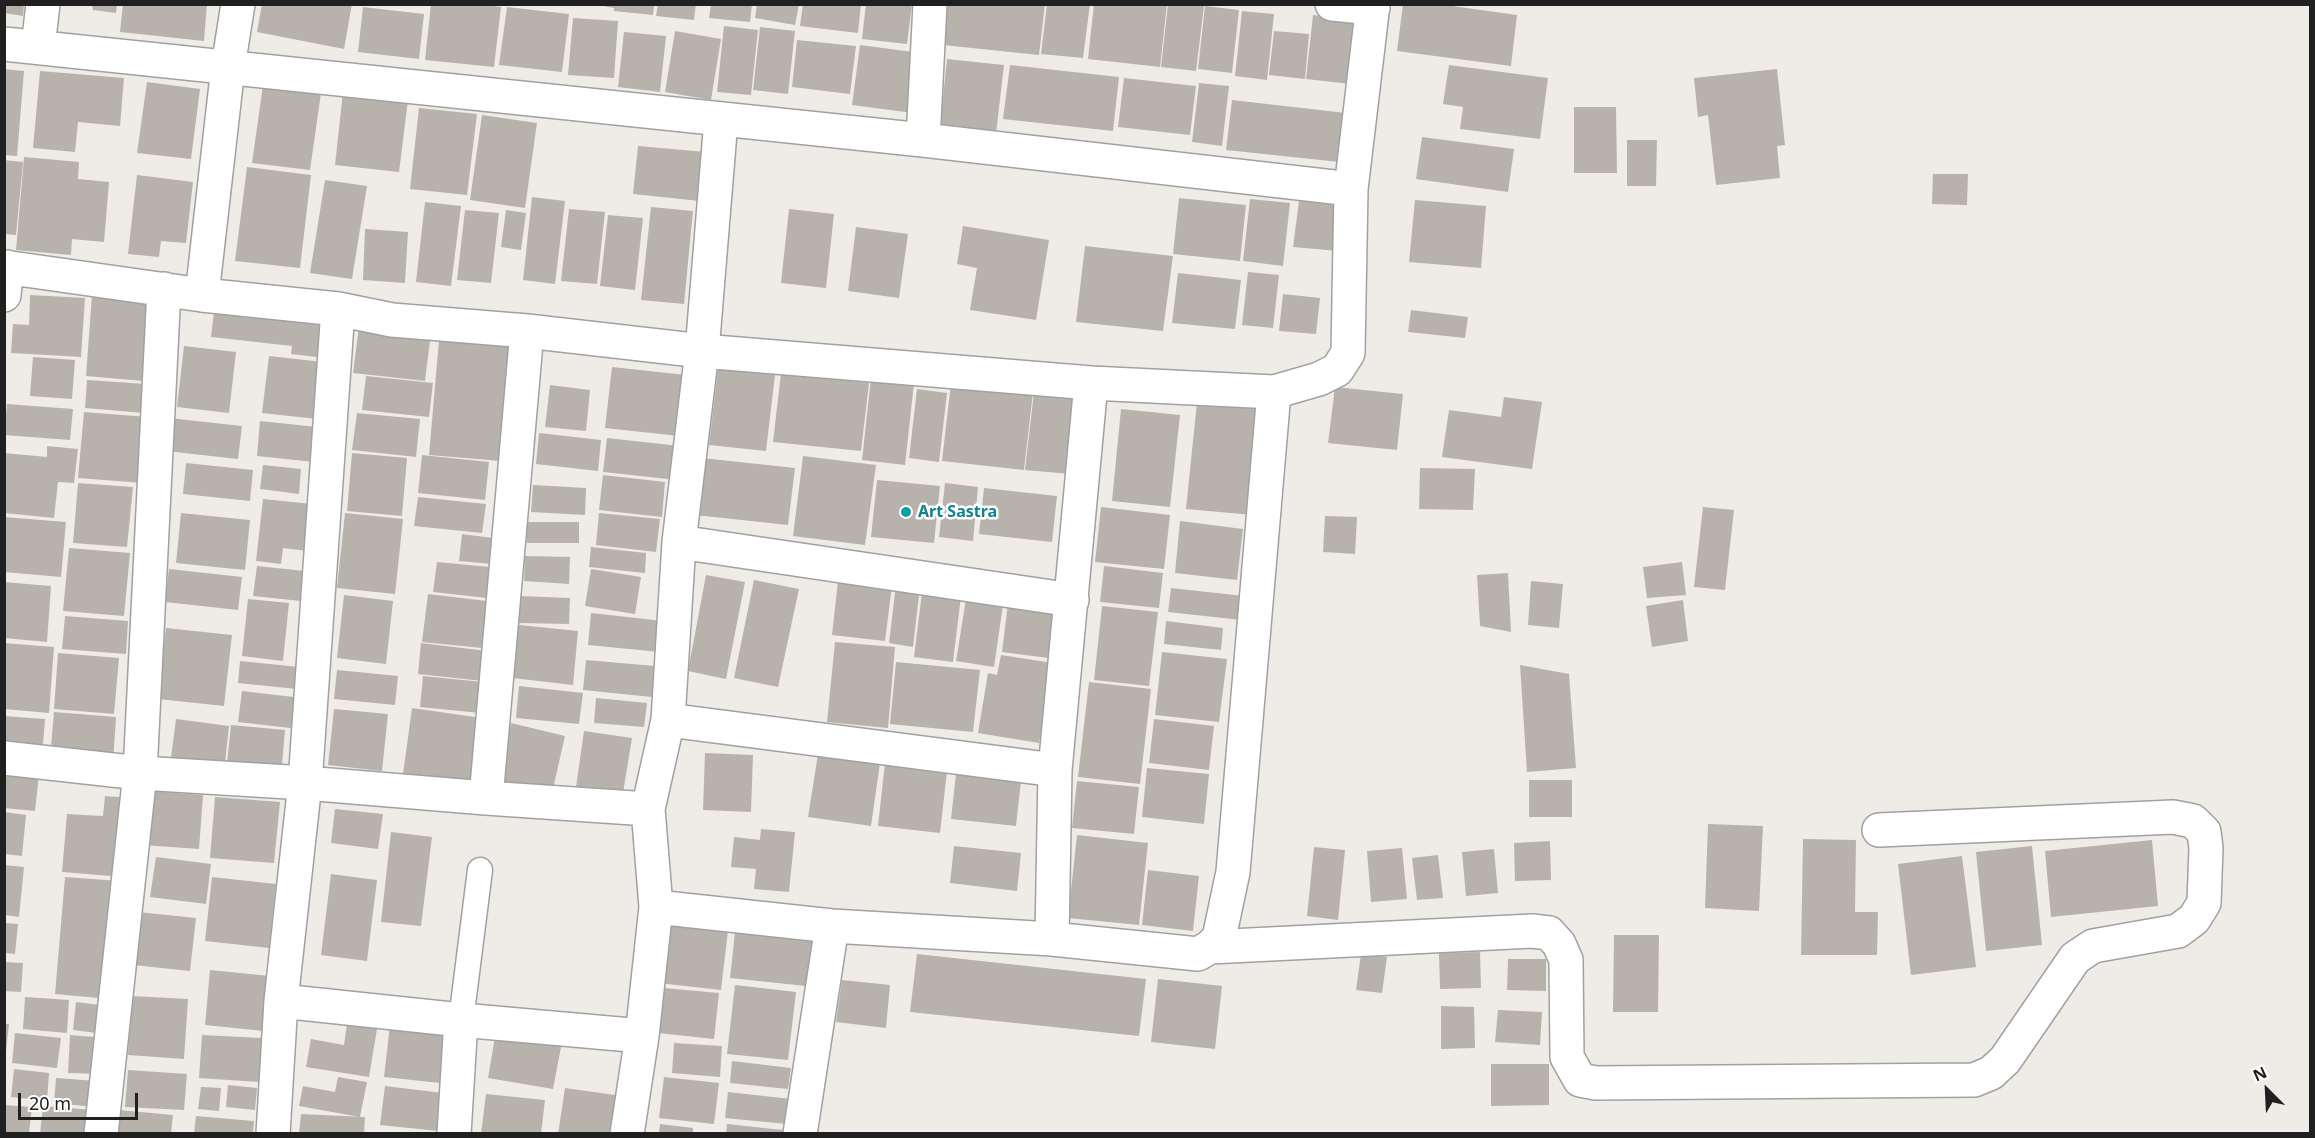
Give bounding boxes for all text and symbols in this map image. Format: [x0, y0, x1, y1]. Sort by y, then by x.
place label: Art Sastra [918, 502, 997, 522]
marker: Art Sastra [899, 505, 913, 519]
north arrow [2237, 1060, 2297, 1120]
text: N [2249, 1061, 2270, 1086]
scale bar [21, 1081, 141, 1119]
text: 20 m [29, 1091, 71, 1115]

